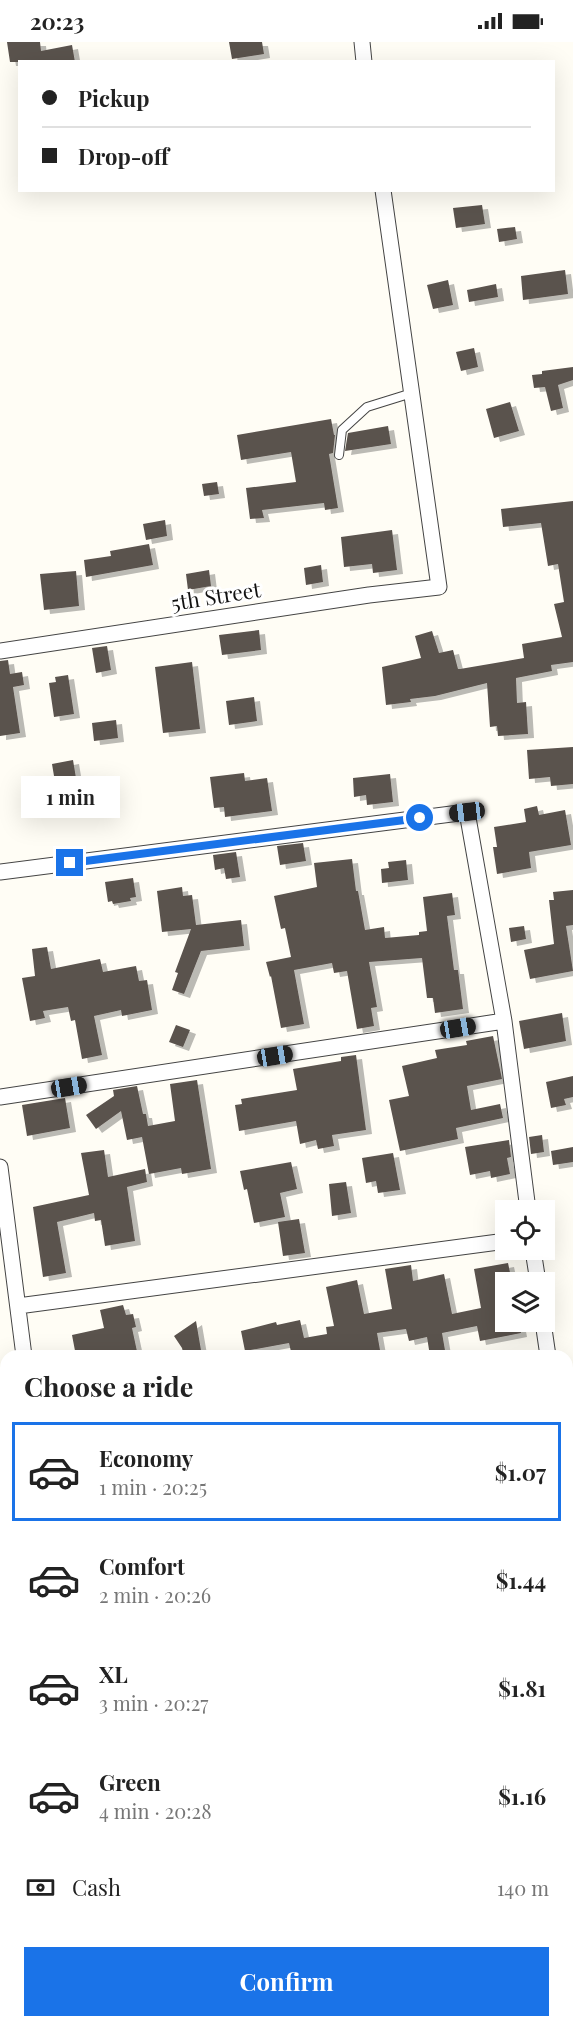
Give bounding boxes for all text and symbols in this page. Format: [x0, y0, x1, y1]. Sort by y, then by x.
text: 20:23 [30, 6, 84, 36]
text: Pickup [78, 83, 149, 113]
text: Drop-off [78, 141, 169, 171]
street label: 5th Street [169, 574, 263, 616]
callout: 1 min [20, 776, 119, 818]
text: 1 min [46, 783, 95, 810]
car [448, 801, 486, 823]
route start [406, 804, 433, 831]
route end [56, 849, 83, 876]
car [439, 1016, 477, 1040]
car [256, 1044, 294, 1068]
car [50, 1075, 88, 1099]
map controls [495, 1200, 555, 1332]
button: locate [495, 1200, 555, 1260]
button: layers [495, 1272, 555, 1332]
text: Choose a ride [24, 1368, 193, 1404]
text: Economy [99, 1443, 193, 1473]
icon: car [27, 1445, 81, 1499]
text: $1.07 [495, 1457, 546, 1487]
text: 1 min · 20:25 [99, 1473, 207, 1500]
text: Comfort [99, 1551, 185, 1581]
icon: car [27, 1553, 81, 1607]
text: $1.44 [496, 1565, 546, 1595]
text: 2 min · 20:26 [99, 1581, 211, 1608]
text: XL [99, 1659, 128, 1689]
icon: car [27, 1661, 81, 1715]
text: $1.81 [498, 1673, 546, 1703]
text: 3 min · 20:27 [99, 1689, 208, 1716]
text: Green [99, 1767, 161, 1797]
icon: car [27, 1769, 81, 1823]
text: $1.16 [498, 1781, 546, 1811]
text: 4 min · 20:28 [99, 1797, 212, 1824]
icon: cash [24, 1871, 57, 1904]
text: Cash [72, 1872, 121, 1902]
text: 140 m [497, 1874, 549, 1901]
button: Confirm [24, 1947, 549, 2016]

